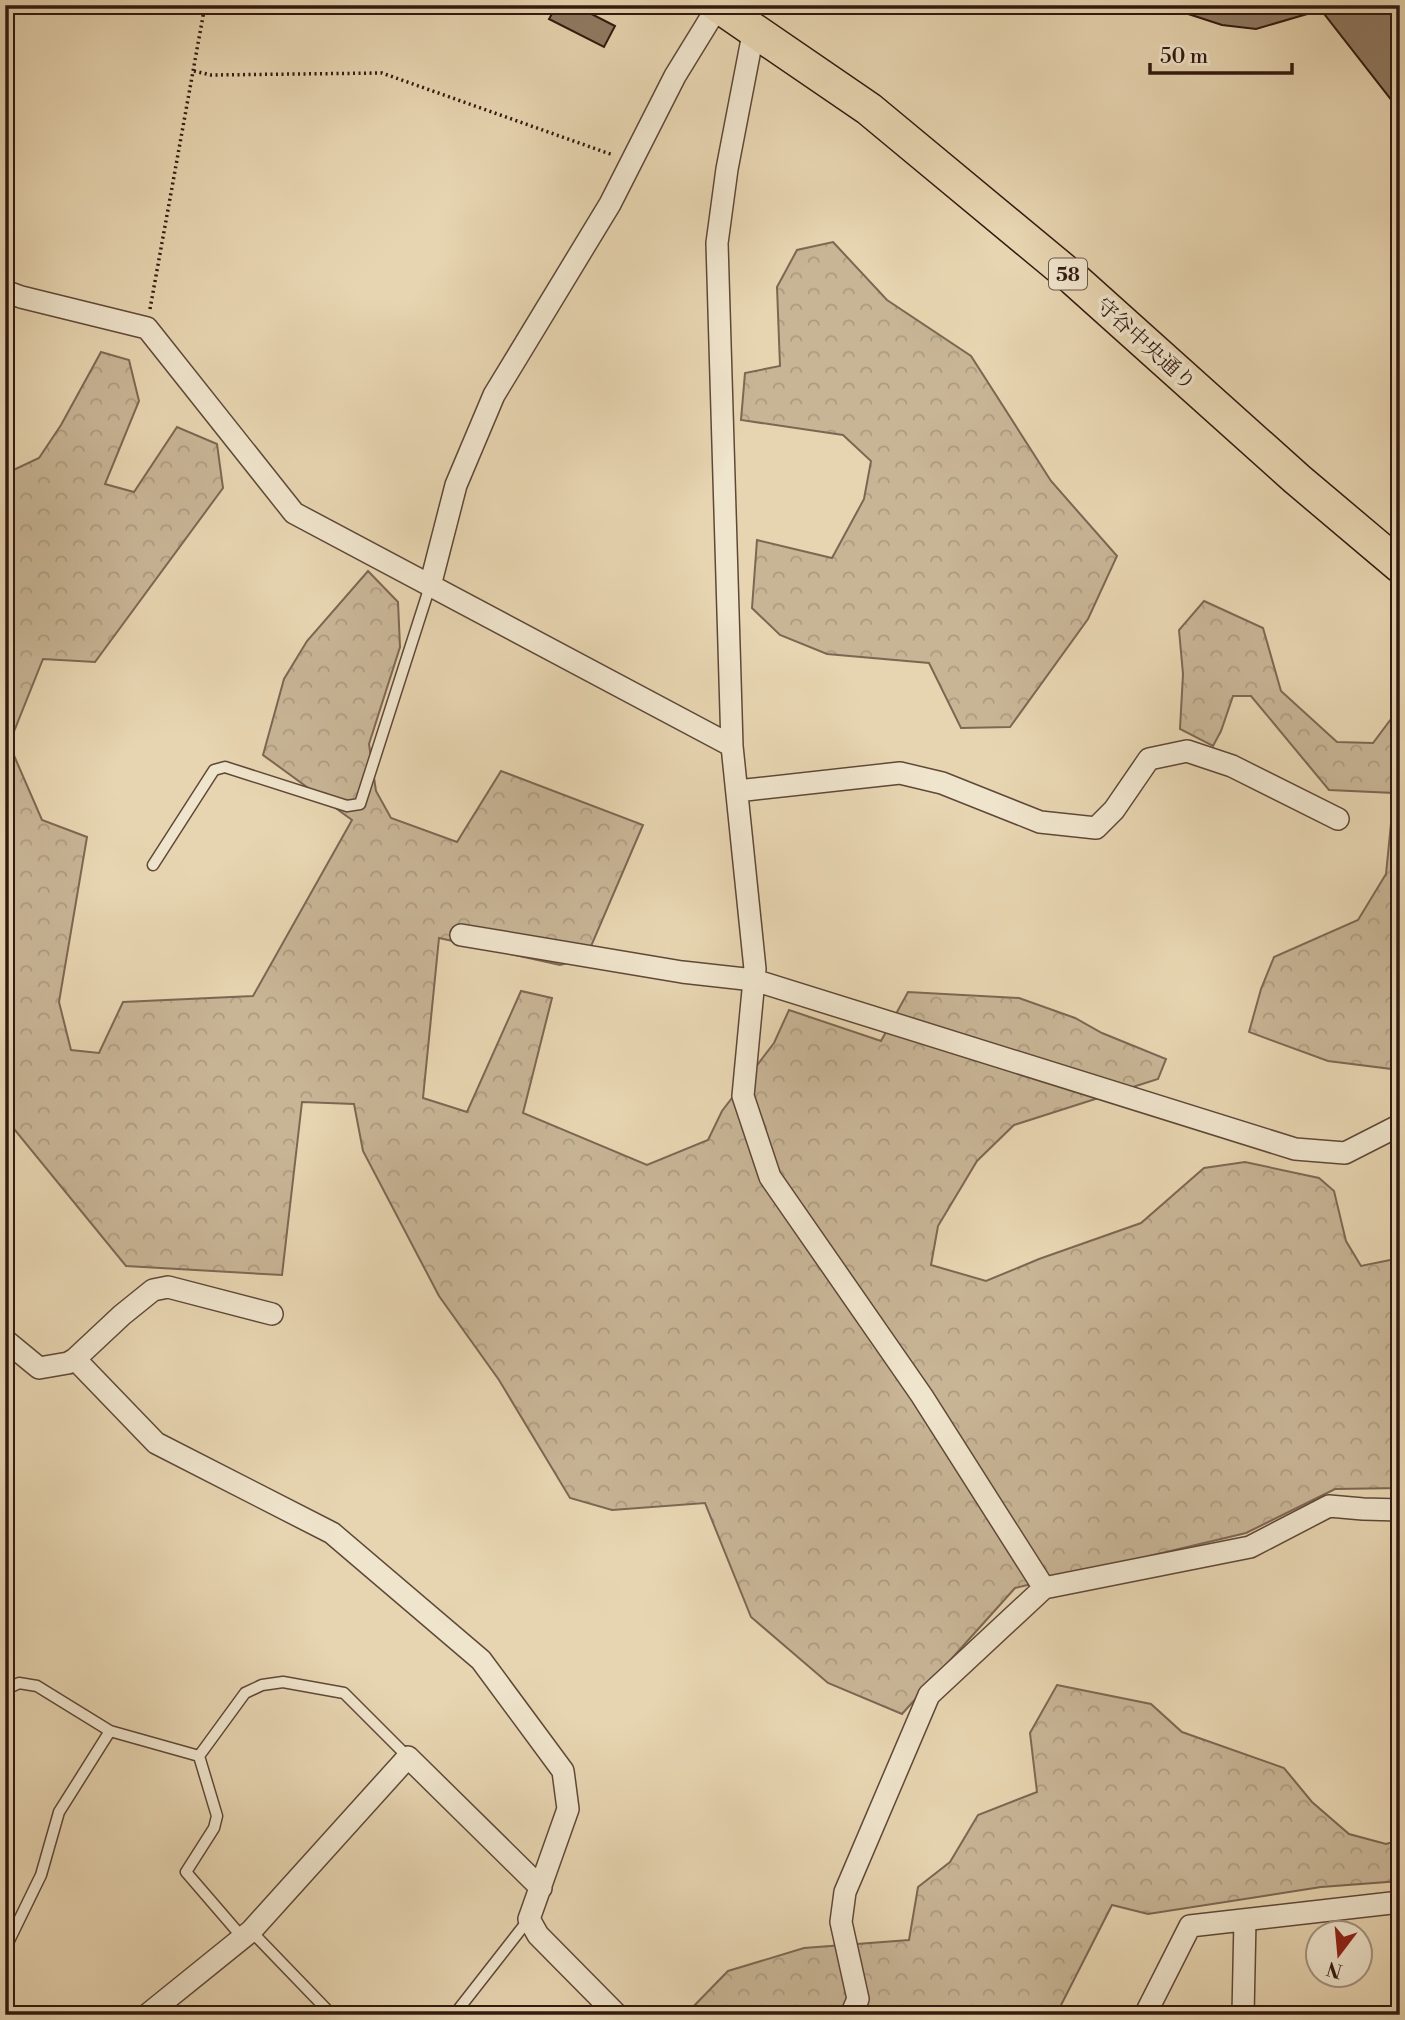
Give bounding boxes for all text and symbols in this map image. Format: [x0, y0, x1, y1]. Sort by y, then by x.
scale bar [1150, 32, 1291, 76]
text: 50 m [1160, 44, 1208, 70]
road number: 58 [1049, 258, 1087, 290]
street label: 守谷中央通り [1090, 293, 1201, 397]
north arrow [1304, 1918, 1374, 1988]
text: N [1324, 1956, 1345, 1983]

